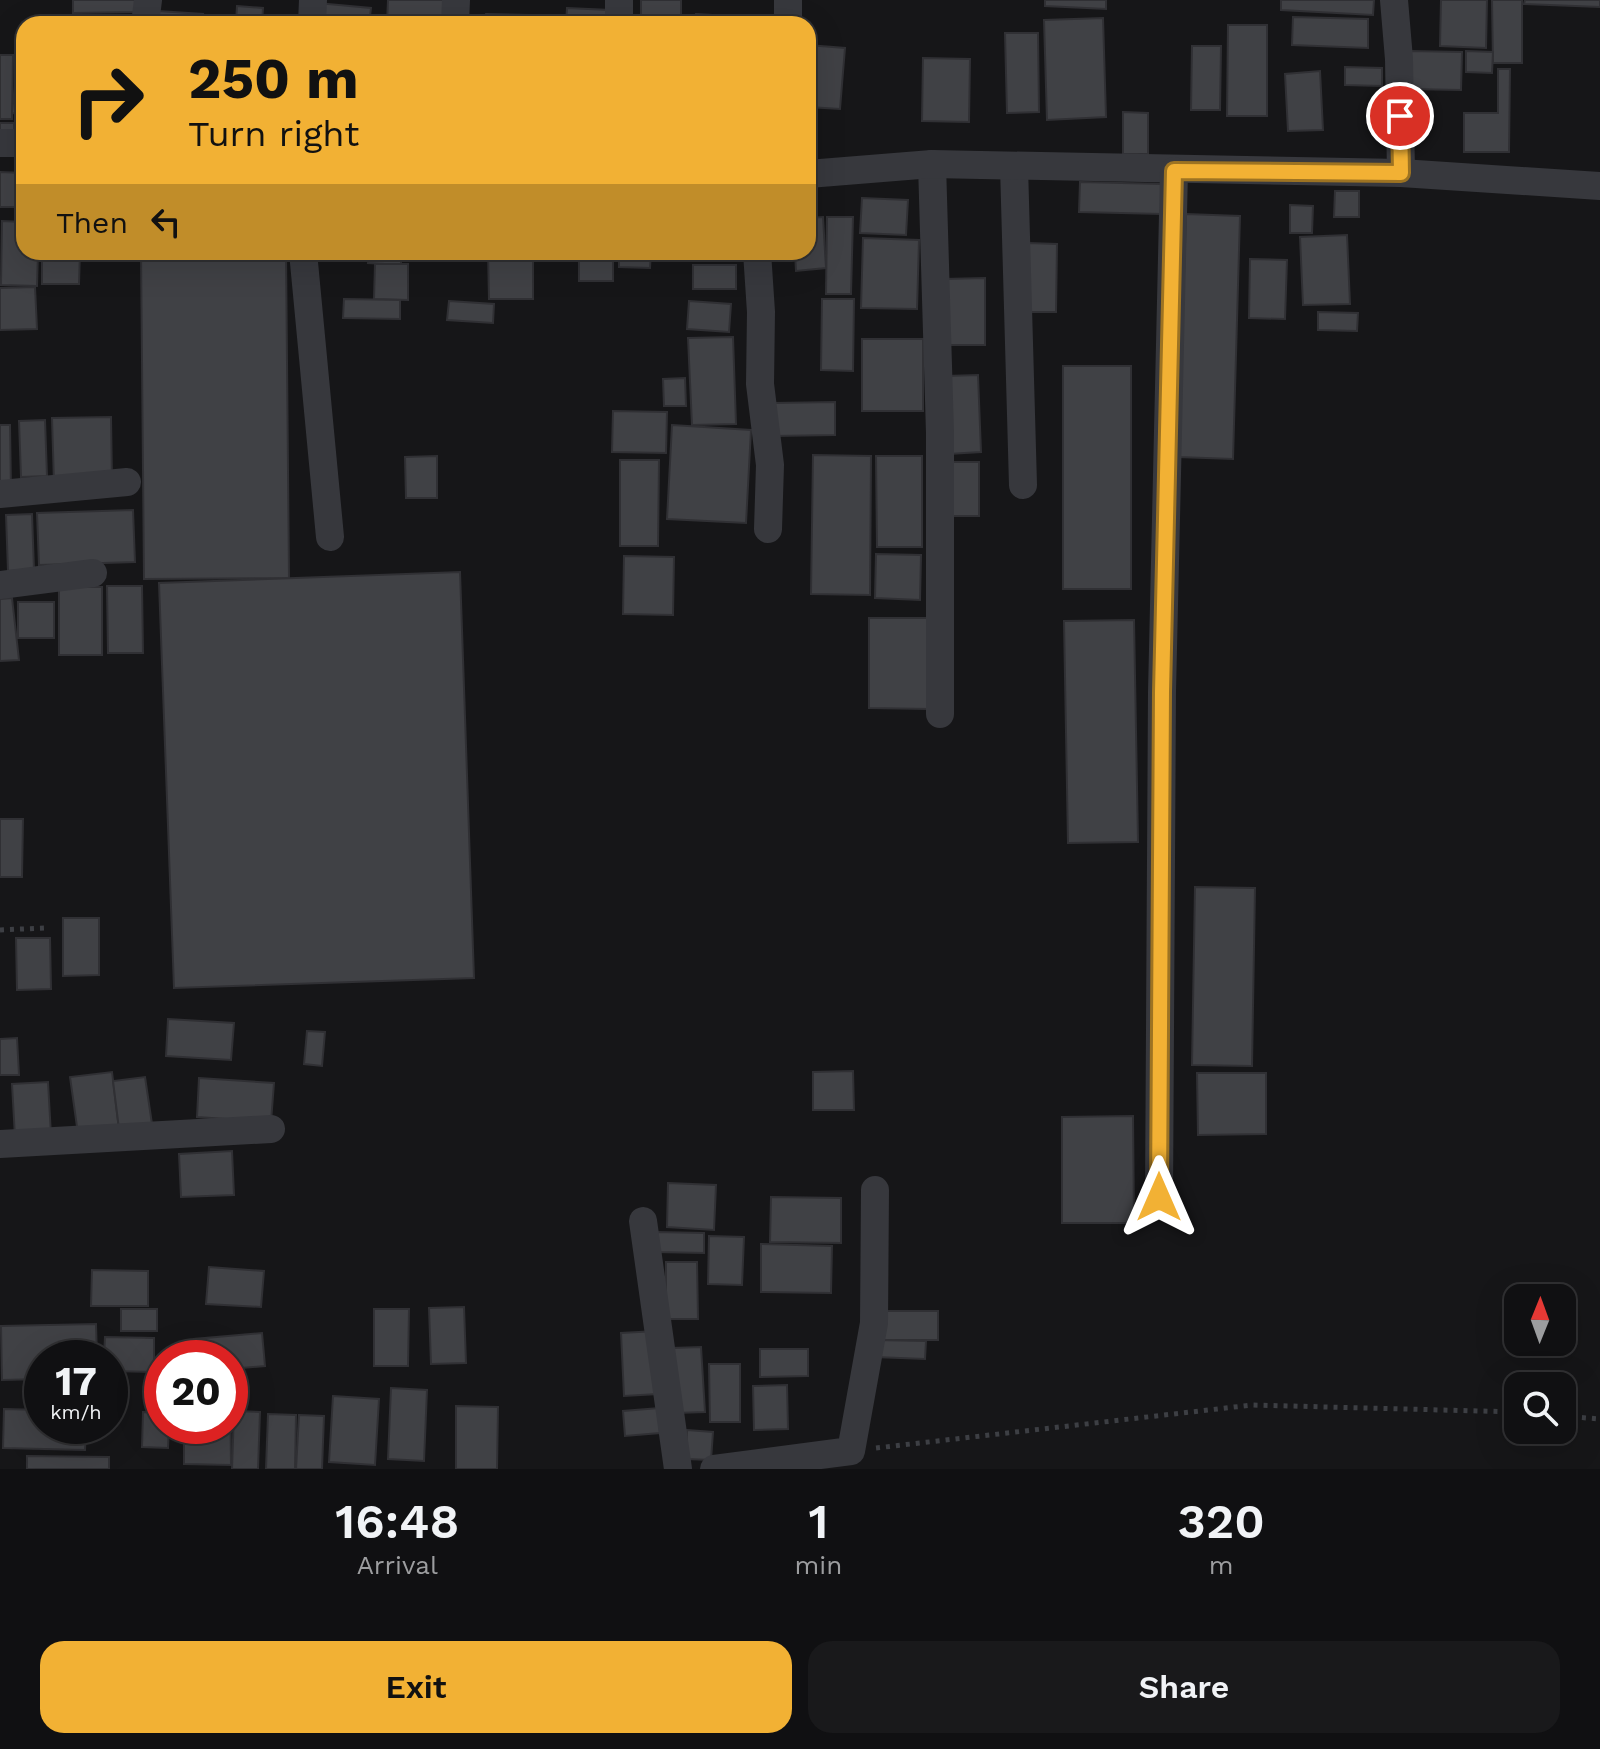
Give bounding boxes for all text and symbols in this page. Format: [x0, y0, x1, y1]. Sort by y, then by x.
text: 250 m [188, 46, 359, 112]
icon: right [56, 48, 160, 152]
pin [1366, 82, 1434, 150]
icon: arrive [1378, 94, 1422, 138]
text: Turn right [188, 113, 359, 155]
icon: left [144, 200, 188, 244]
text: Then [56, 205, 128, 240]
position arrow [1117, 1155, 1201, 1239]
north arrow [1504, 1284, 1576, 1356]
map controls [1504, 1284, 1576, 1444]
speed limit sign: 20 [144, 1340, 248, 1444]
text: 17 [55, 1358, 97, 1405]
button: search [1504, 1372, 1576, 1444]
text: km/h [50, 1400, 102, 1424]
text: 16:48 [335, 1493, 459, 1550]
text: 1 [808, 1493, 828, 1550]
text: 320 [1178, 1493, 1265, 1550]
text: Arrival [357, 1550, 438, 1580]
text: min [795, 1550, 842, 1580]
text: m [1209, 1550, 1234, 1580]
button: Exit [40, 1641, 792, 1733]
button: Share [808, 1641, 1560, 1733]

